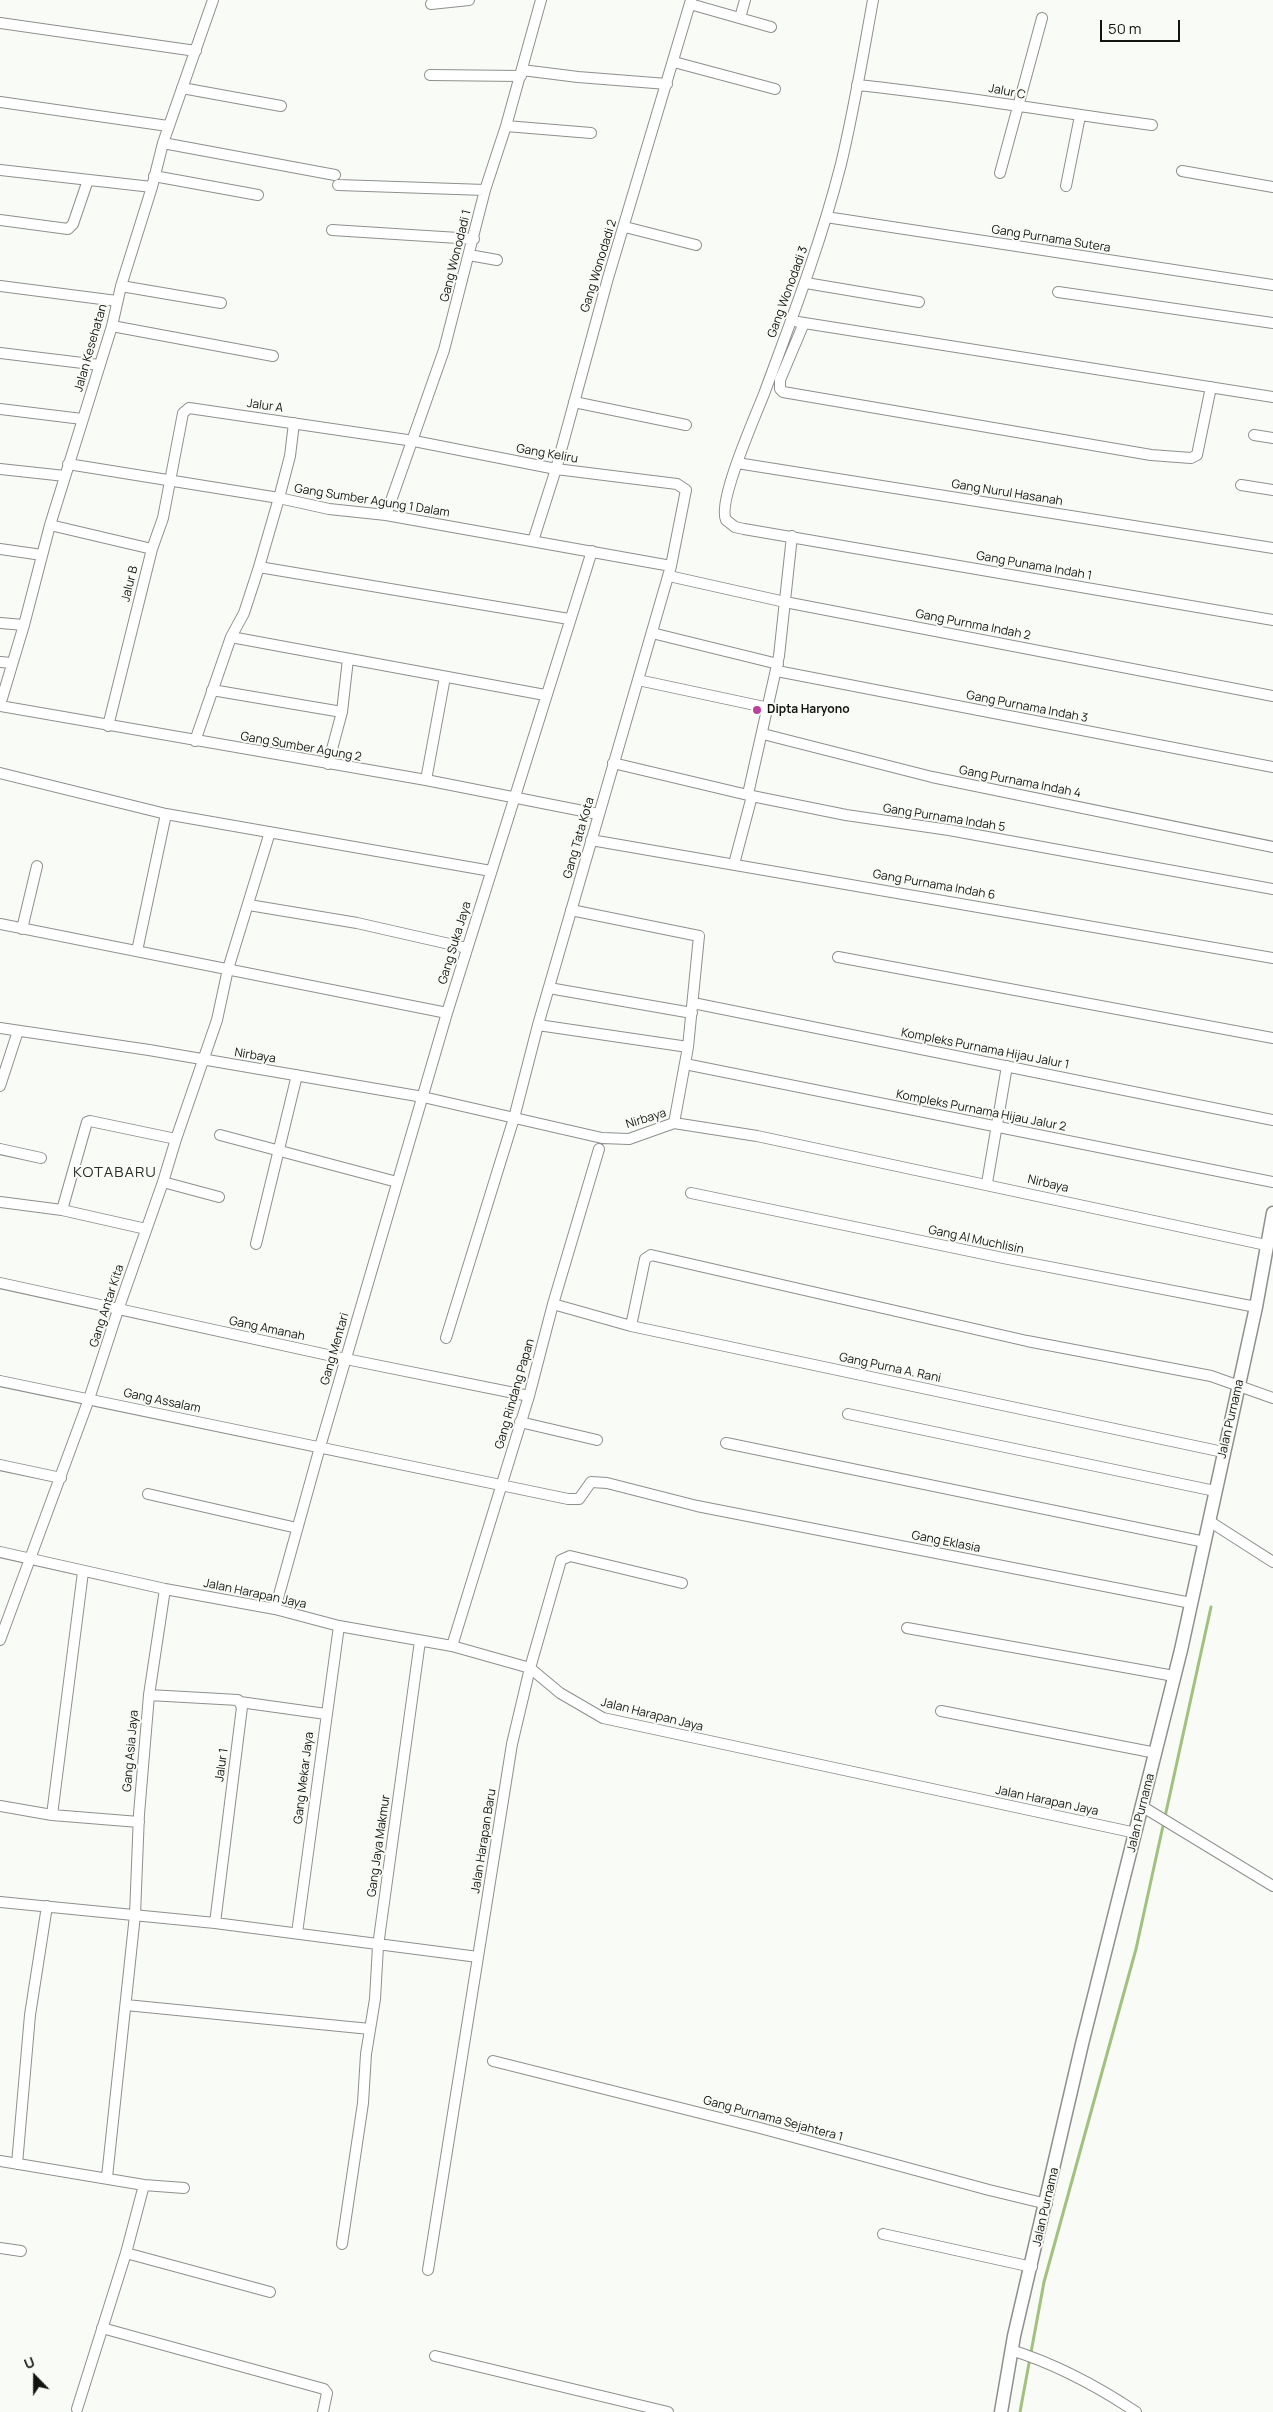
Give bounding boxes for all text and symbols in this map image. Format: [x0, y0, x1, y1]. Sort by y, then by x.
scale bar [1103, 10, 1183, 42]
text: 50 m [1108, 18, 1142, 39]
street label: Jalur C [987, 81, 1027, 103]
street label: Gang Wonodadi 1 [438, 209, 474, 303]
street label: Gang Wonodadi 2 [578, 218, 620, 314]
street label: Gang Purnama Sutera [990, 222, 1112, 256]
street label: Gang Wonodadi 3 [765, 244, 811, 340]
street label: Jalan Kesehatan [72, 302, 110, 394]
street label: Jalur A [246, 396, 284, 416]
street label: Gang Keliru [515, 441, 579, 467]
street label: Gang Nurul Hasanah [950, 477, 1064, 509]
street label: Gang Sumber Agung 1 Dalam [293, 482, 451, 520]
street label: Gang Punama Indah 1 [975, 549, 1093, 583]
street label: Jalur B [119, 565, 141, 603]
street label: Gang Purnma Indah 2 [914, 607, 1032, 643]
street label: Gang Purnama Indah 3 [965, 688, 1089, 726]
place label: Dipta Haryono [767, 703, 850, 717]
marker: Dipta Haryono [751, 704, 763, 716]
street label: Gang Sumber Agung 2 [239, 729, 363, 765]
street label: Gang Purnama Indah 4 [958, 763, 1082, 801]
street label: Gang Tata Kota [561, 796, 597, 880]
street label: Gang Purnama Indah 5 [882, 801, 1006, 835]
street label: Gang Purnama Indah 6 [872, 867, 996, 903]
street label: Gang Suka Jaya [436, 900, 474, 986]
street label: Kompleks Purnama Hijau Jalur 1 [900, 1026, 1070, 1072]
street label: Nirbaya [233, 1046, 277, 1066]
street label: Kompleks Purnama Hijau Jalur 2 [895, 1087, 1067, 1135]
street label: Nirbaya [624, 1106, 668, 1132]
district label: KOTABARU [72, 1164, 158, 1182]
street label: Nirbaya [1026, 1172, 1070, 1196]
street label: Gang Al Muchlisin [927, 1223, 1025, 1257]
street label: Gang Antar Kita [87, 1263, 127, 1349]
street label: Gang Mentari [318, 1311, 352, 1387]
street label: Gang Amanah [228, 1314, 306, 1344]
street label: Gang Rindang Papan [492, 1337, 538, 1451]
street label: Gang Purna A. Rani [838, 1350, 942, 1386]
street label: Jalan Purnama [1215, 1378, 1247, 1460]
street label: Gang Assalam [122, 1386, 202, 1416]
street label: Gang Eklasia [910, 1528, 982, 1556]
street label: Jalan Harapan Jaya [202, 1576, 308, 1612]
street label: Jalan Harapan Jaya [599, 1695, 705, 1735]
street label: Gang Asia Jaya [120, 1709, 142, 1793]
street label: Gang Mekar Jaya [291, 1731, 317, 1825]
street label: Jalur 1 [213, 1747, 231, 1783]
street label: Jalan Purnama [1124, 1772, 1158, 1854]
street label: Jalan Harapan Jaya [994, 1783, 1100, 1819]
street label: Jalan Harapan Baru [469, 1788, 499, 1894]
street label: Gang Jaya Makmur [365, 1794, 393, 1898]
street label: Gang Purnama Sejahtera 1 [702, 2093, 844, 2145]
street label: Jalan Purnama [1030, 2166, 1062, 2248]
north arrow [10, 2352, 60, 2402]
text: U [21, 2352, 37, 2373]

